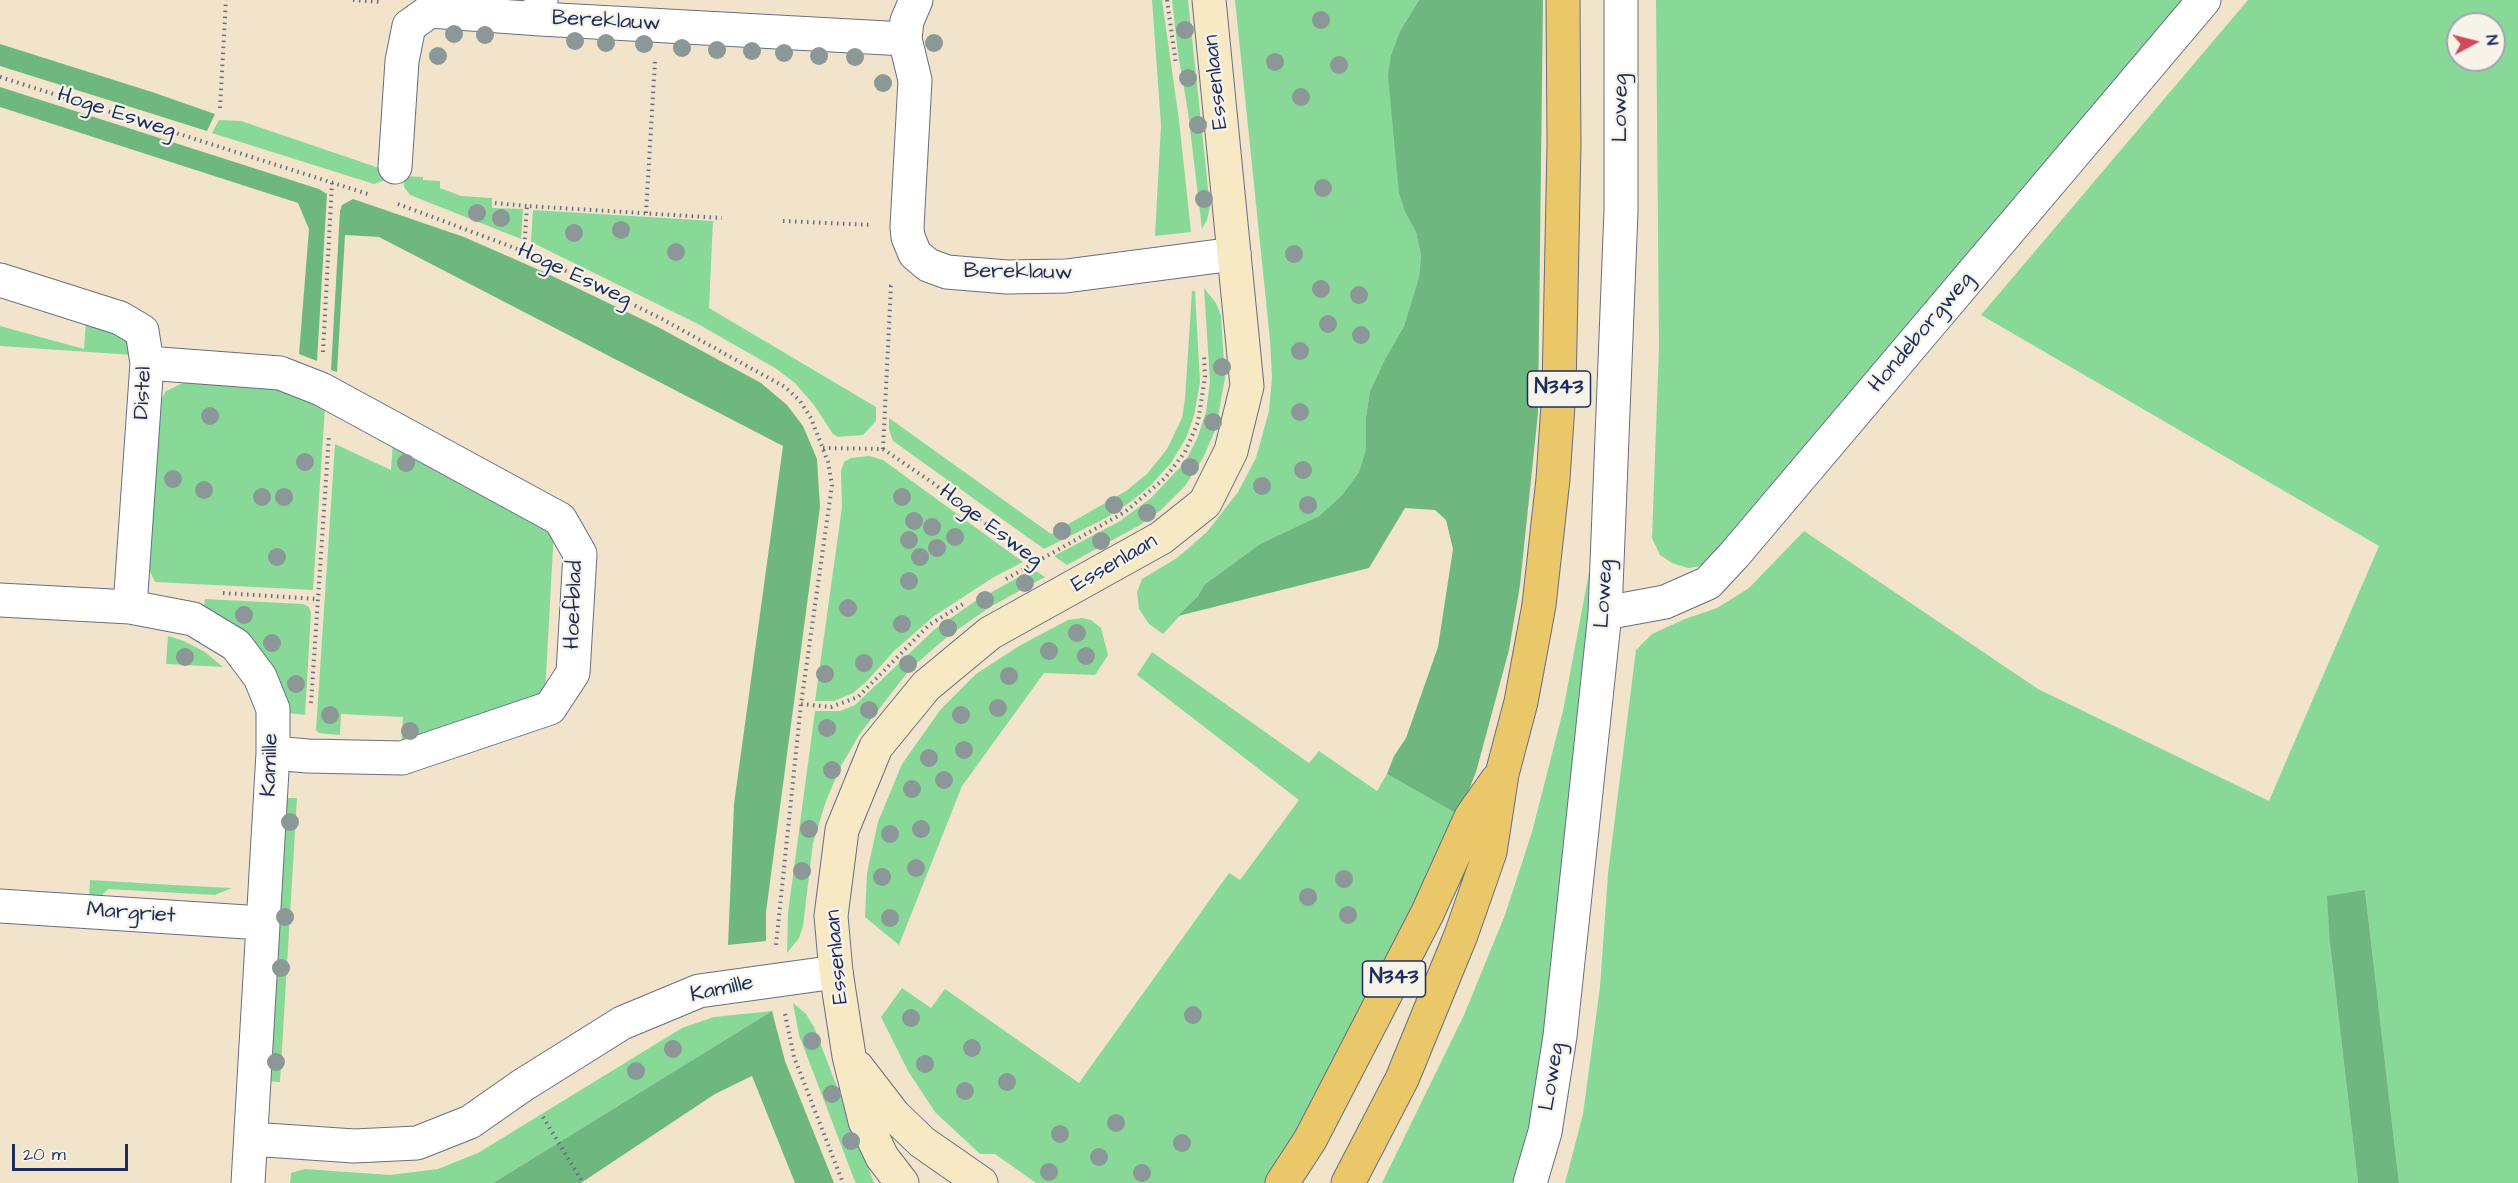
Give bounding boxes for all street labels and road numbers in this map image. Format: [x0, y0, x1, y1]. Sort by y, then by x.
street label: Bereklauw [551, 6, 661, 38]
street label: Essenlaan [1199, 33, 1235, 131]
street label: Loweg [1608, 74, 1634, 142]
street label: Hoge Esweg [54, 82, 178, 146]
street label: Hoge Esweg [513, 238, 635, 314]
street label: Bereklauw [963, 259, 1073, 287]
street label: Hondeborgweg [1864, 267, 1980, 399]
street label: Distel [129, 366, 159, 420]
road number: N343 [1528, 371, 1590, 407]
street label: Hoge Esweg [933, 479, 1047, 575]
street label: Essenlaan [1067, 529, 1163, 599]
street label: Loweg [1590, 559, 1620, 629]
street label: Hoefblad [560, 560, 590, 650]
street label: Kamille [257, 733, 285, 797]
street label: Margriet [86, 898, 176, 930]
street label: Essenlaan [821, 909, 855, 1005]
road number: N343 [1362, 961, 1426, 997]
street label: Kamille [688, 970, 756, 1010]
street label: Loweg [1535, 1041, 1571, 1113]

